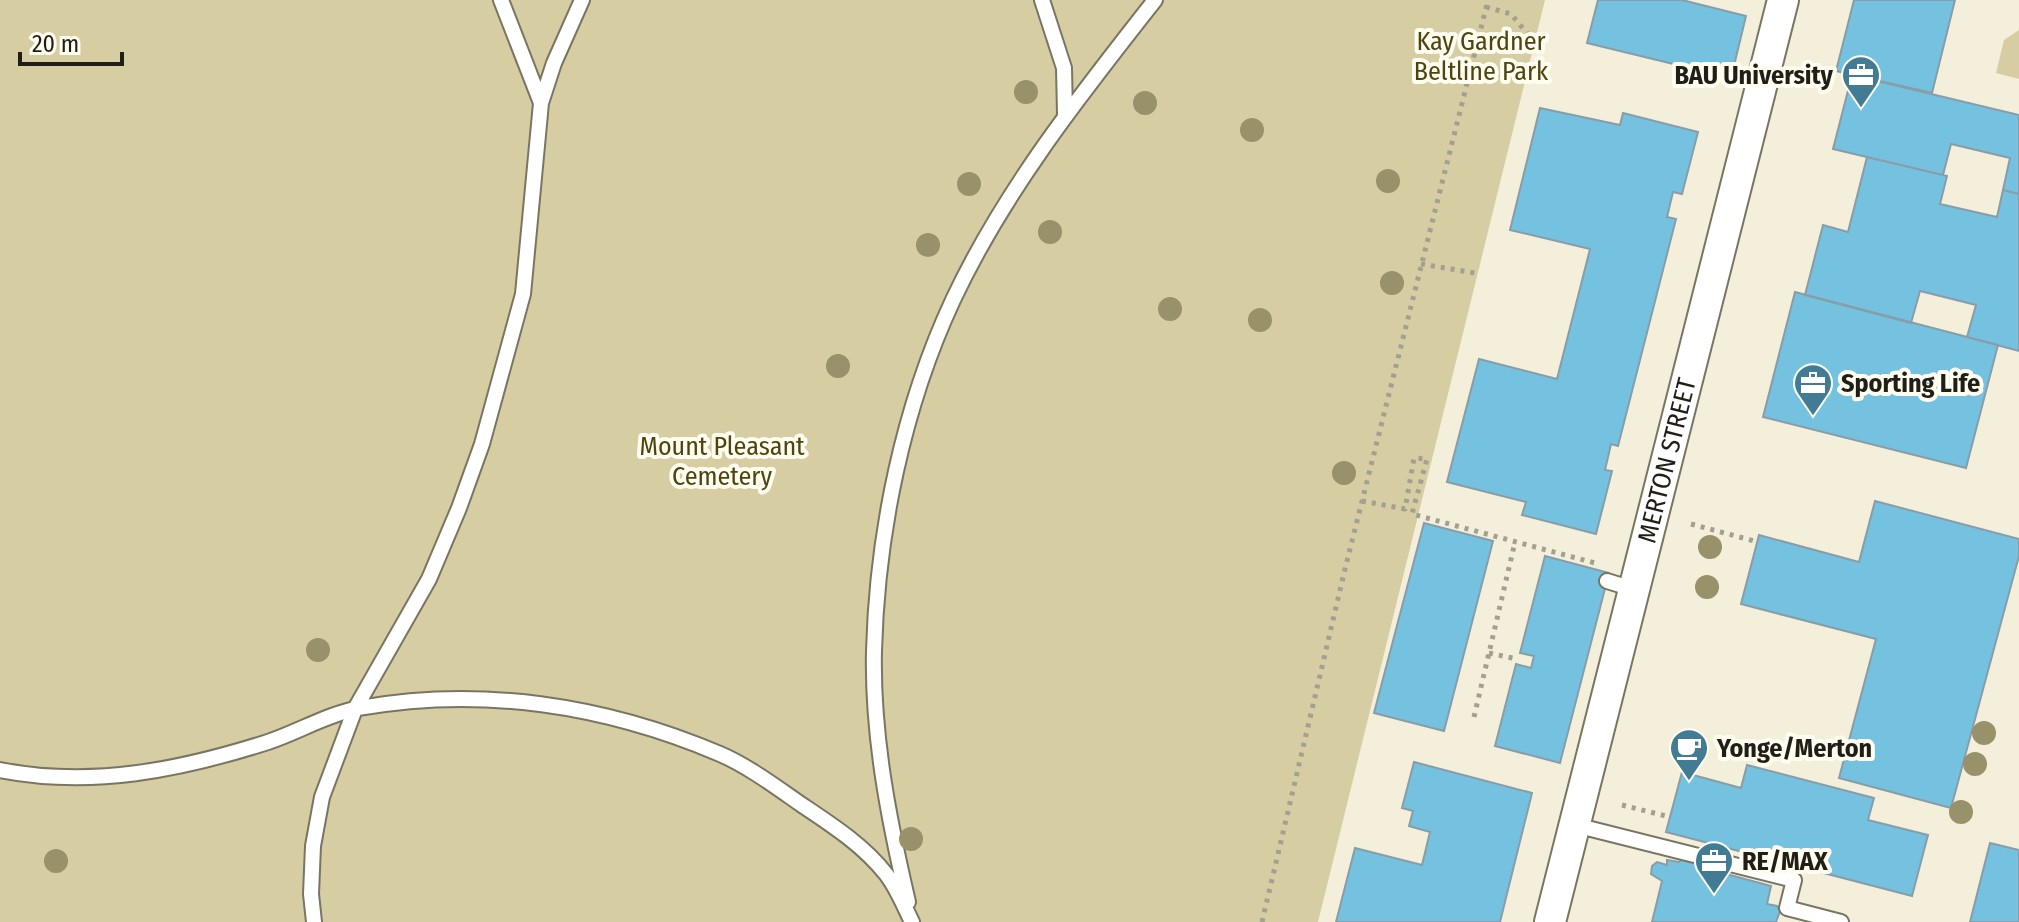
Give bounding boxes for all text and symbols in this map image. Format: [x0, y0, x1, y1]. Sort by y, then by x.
scale bar [20, 16, 122, 66]
park label: Kay Gardner Beltline Park [1414, 26, 1549, 87]
text: 20 m [32, 30, 79, 58]
office icon: BAU University [1840, 54, 1882, 109]
place label: BAU University [1674, 60, 1834, 91]
office icon: Sporting Life [1792, 362, 1834, 417]
place label: Sporting Life [1841, 368, 1980, 399]
street label: MERTON STREET [1631, 375, 1703, 546]
park label: Mount Pleasant Cemetery [639, 431, 805, 492]
cafe icon: Yonge/Merton [1668, 727, 1710, 782]
place label: Yonge/Merton [1716, 733, 1872, 764]
office icon: RE/MAX [1693, 840, 1735, 895]
place label: RE/MAX [1742, 846, 1828, 877]

